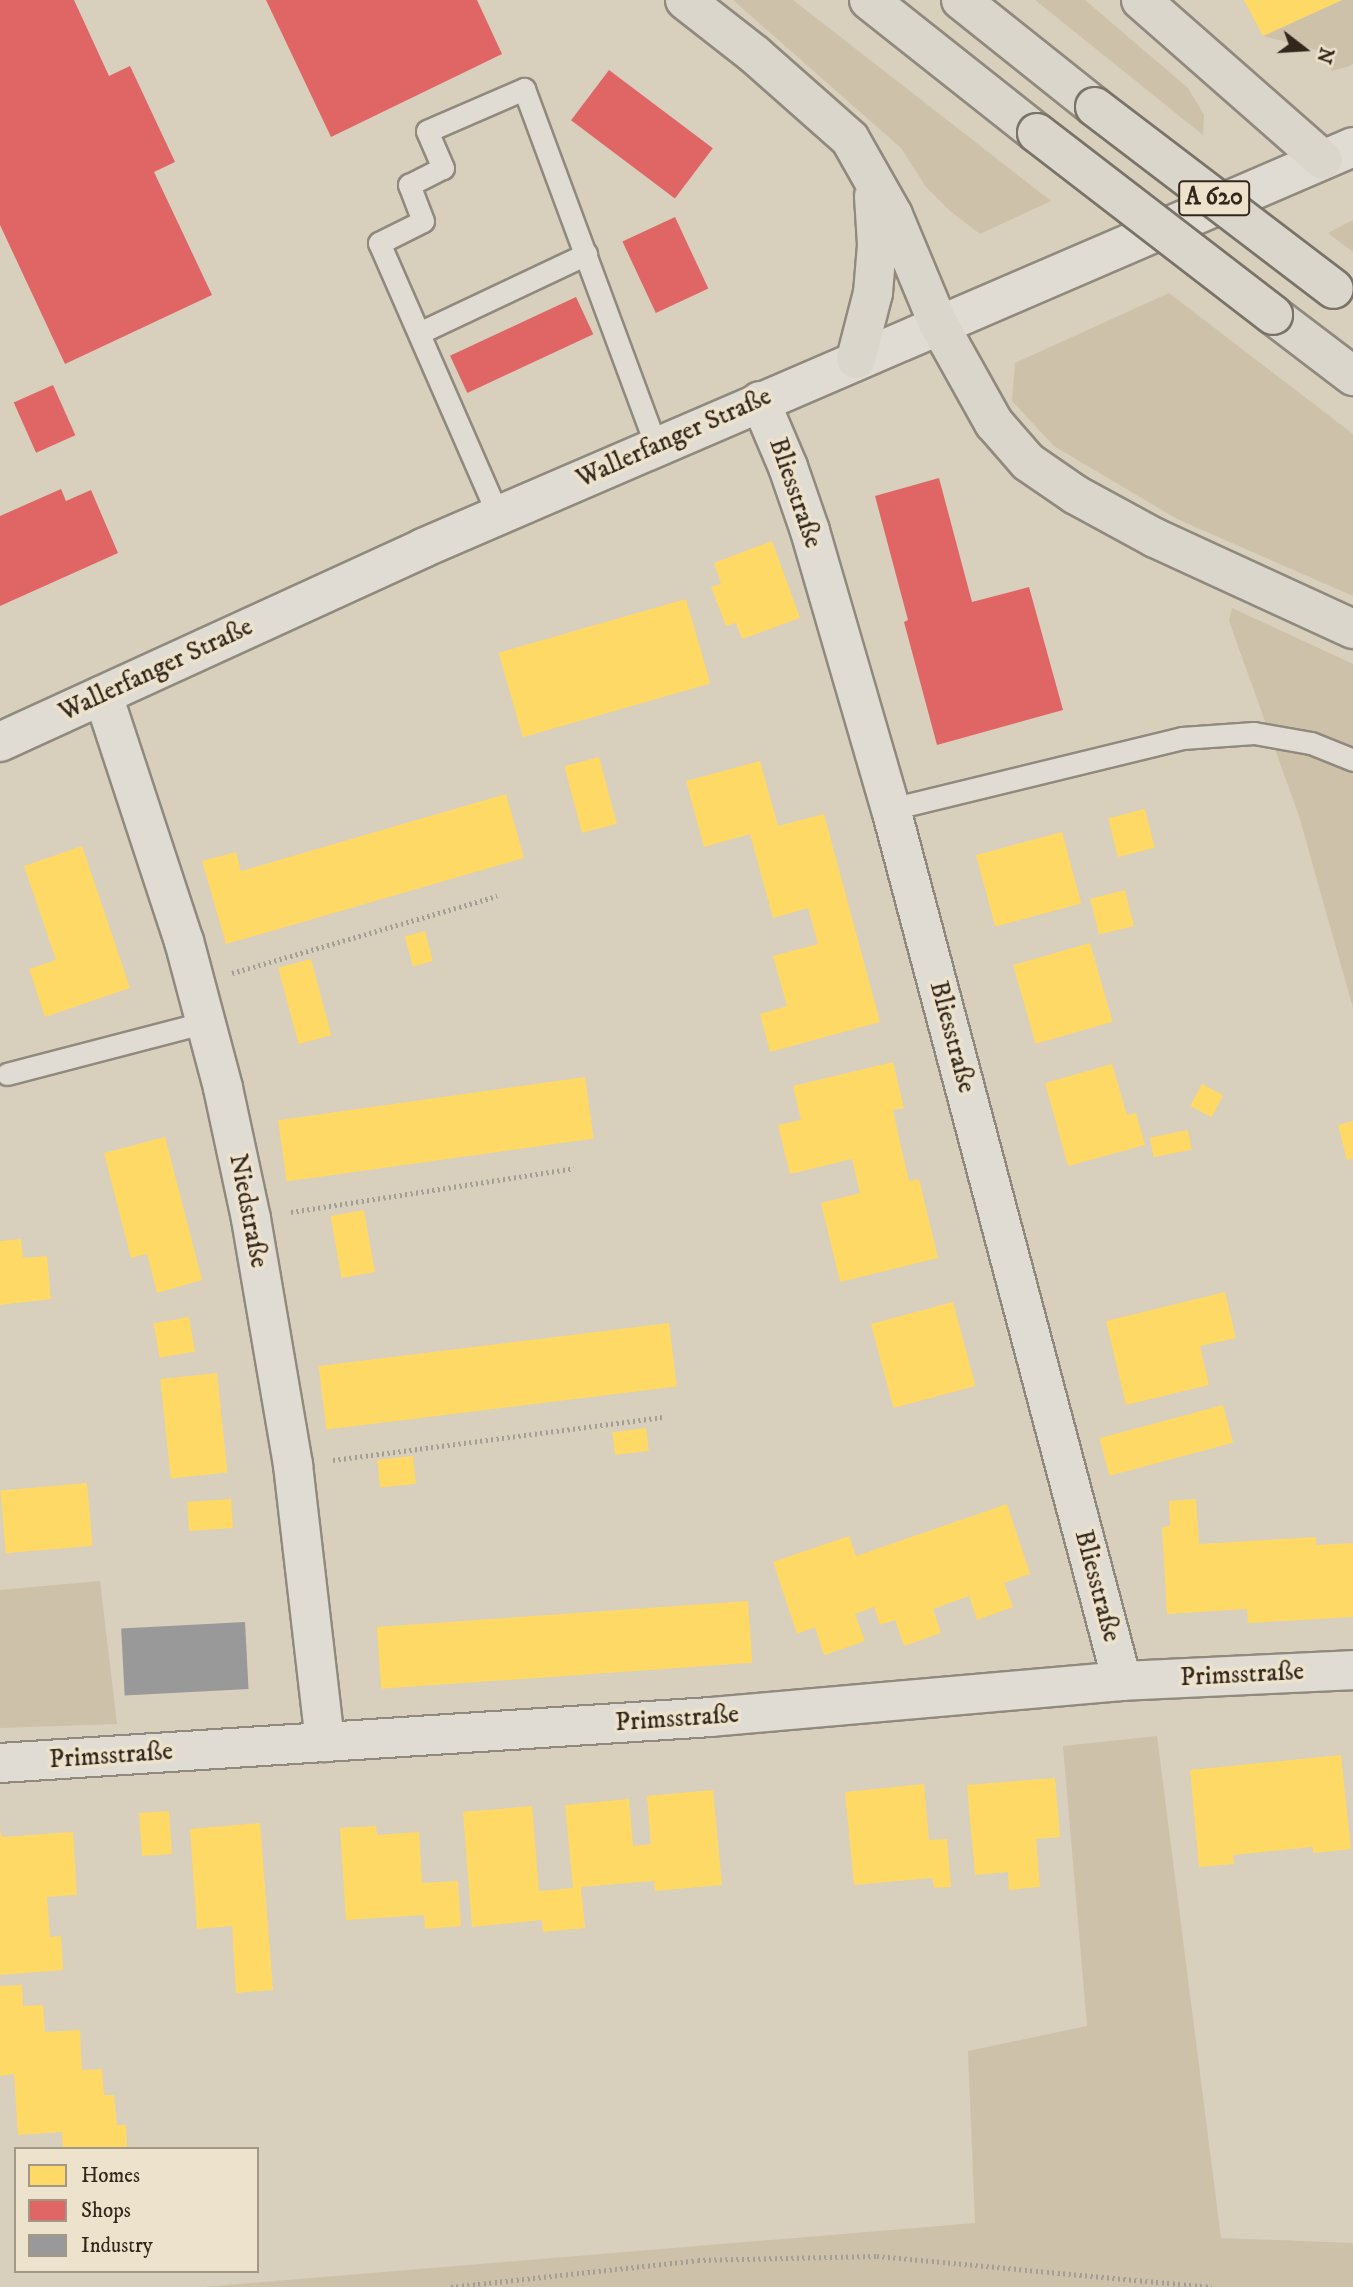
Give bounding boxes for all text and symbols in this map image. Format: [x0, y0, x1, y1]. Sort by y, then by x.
north arrow [1269, 14, 1339, 84]
text: N [1311, 44, 1338, 66]
road number: A 620 [1177, 178, 1251, 218]
street label: Wallerfanger Straße [572, 381, 776, 495]
street label: Bliesstraße [762, 434, 828, 552]
street label: Wallerfanger Straße [54, 611, 258, 729]
street label: Bliesstraße [922, 978, 982, 1096]
street label: Niedstraße [222, 1151, 274, 1271]
street label: Bliesstraße [1067, 1527, 1127, 1645]
street label: Primsstraße [1179, 1656, 1305, 1694]
street label: Primsstraße [614, 1699, 740, 1739]
street label: Primsstraße [48, 1736, 174, 1776]
legend [14, 2147, 259, 2273]
text: Homes [81, 2163, 140, 2189]
text: Shops [81, 2198, 131, 2224]
text: Industry [81, 2233, 153, 2259]

